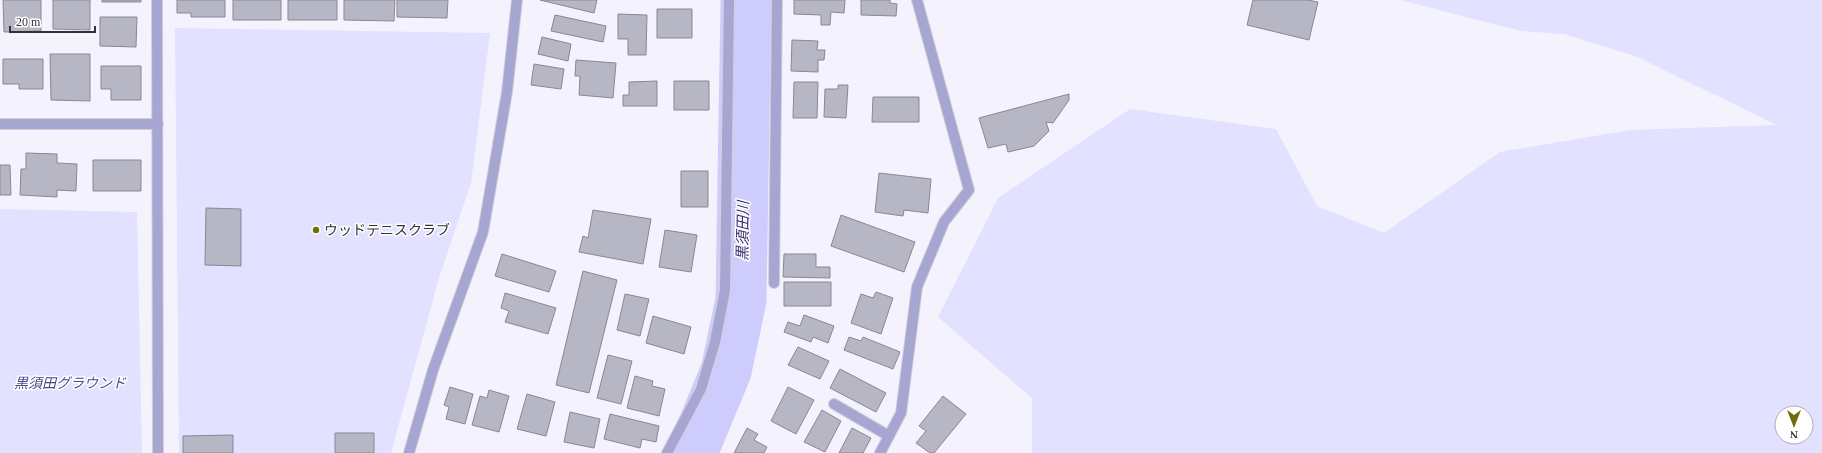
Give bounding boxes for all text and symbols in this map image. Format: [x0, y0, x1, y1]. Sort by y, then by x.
scale bar [10, 8, 95, 34]
text: 20 m [16, 15, 41, 29]
water label: 黒須田川 [734, 199, 752, 261]
place label: ウッドテニスクラブ [324, 222, 450, 238]
marker: ウッドテニスクラブ [311, 225, 321, 235]
park label: 黒須田グラウンド [14, 376, 127, 391]
north arrow [1774, 405, 1814, 445]
text: N [1790, 429, 1798, 441]

